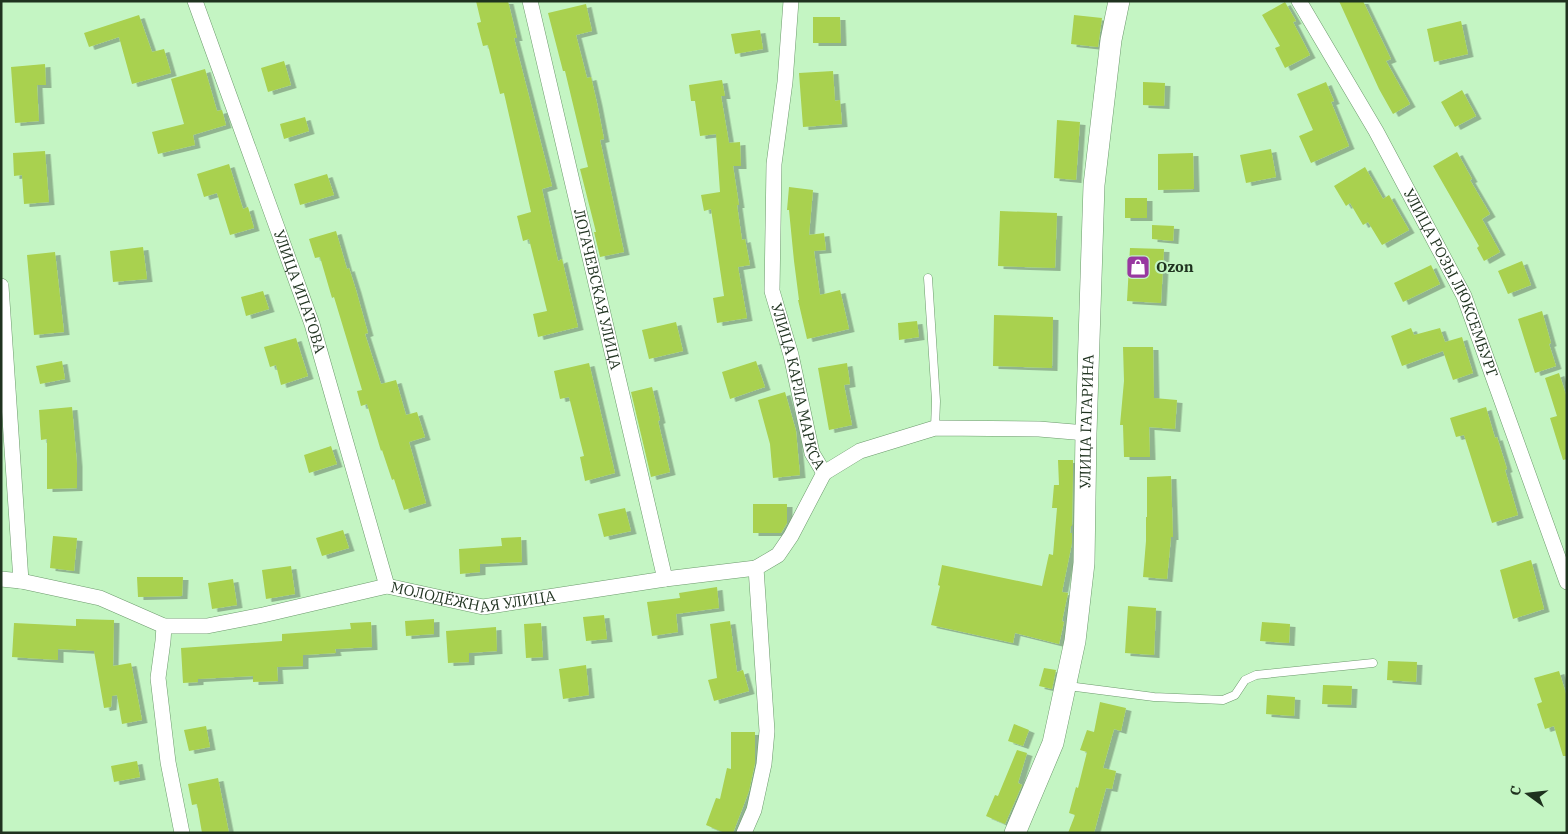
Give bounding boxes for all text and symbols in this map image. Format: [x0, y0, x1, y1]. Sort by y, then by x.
street label: УЛИЦА РОЗЫ ЛЮКСЕМБУРГ [1399, 185, 1503, 380]
street label: ЛОГАЧЕВСКАЯ УЛИЦА [570, 207, 626, 372]
street label: УЛИЦА ИПАТОВА [270, 227, 330, 356]
shop icon: Ozon [1125, 254, 1151, 280]
place label: Ozon [1156, 257, 1194, 276]
street label: УЛИЦА КАРЛА МАРКСА [767, 301, 830, 474]
street label: УЛИЦА ГАГАРИНА [1075, 353, 1098, 489]
street label: МОЛОДЁЖНАЯ УЛИЦА [389, 577, 557, 616]
north arrow [1503, 769, 1553, 819]
text: С [1506, 784, 1525, 797]

